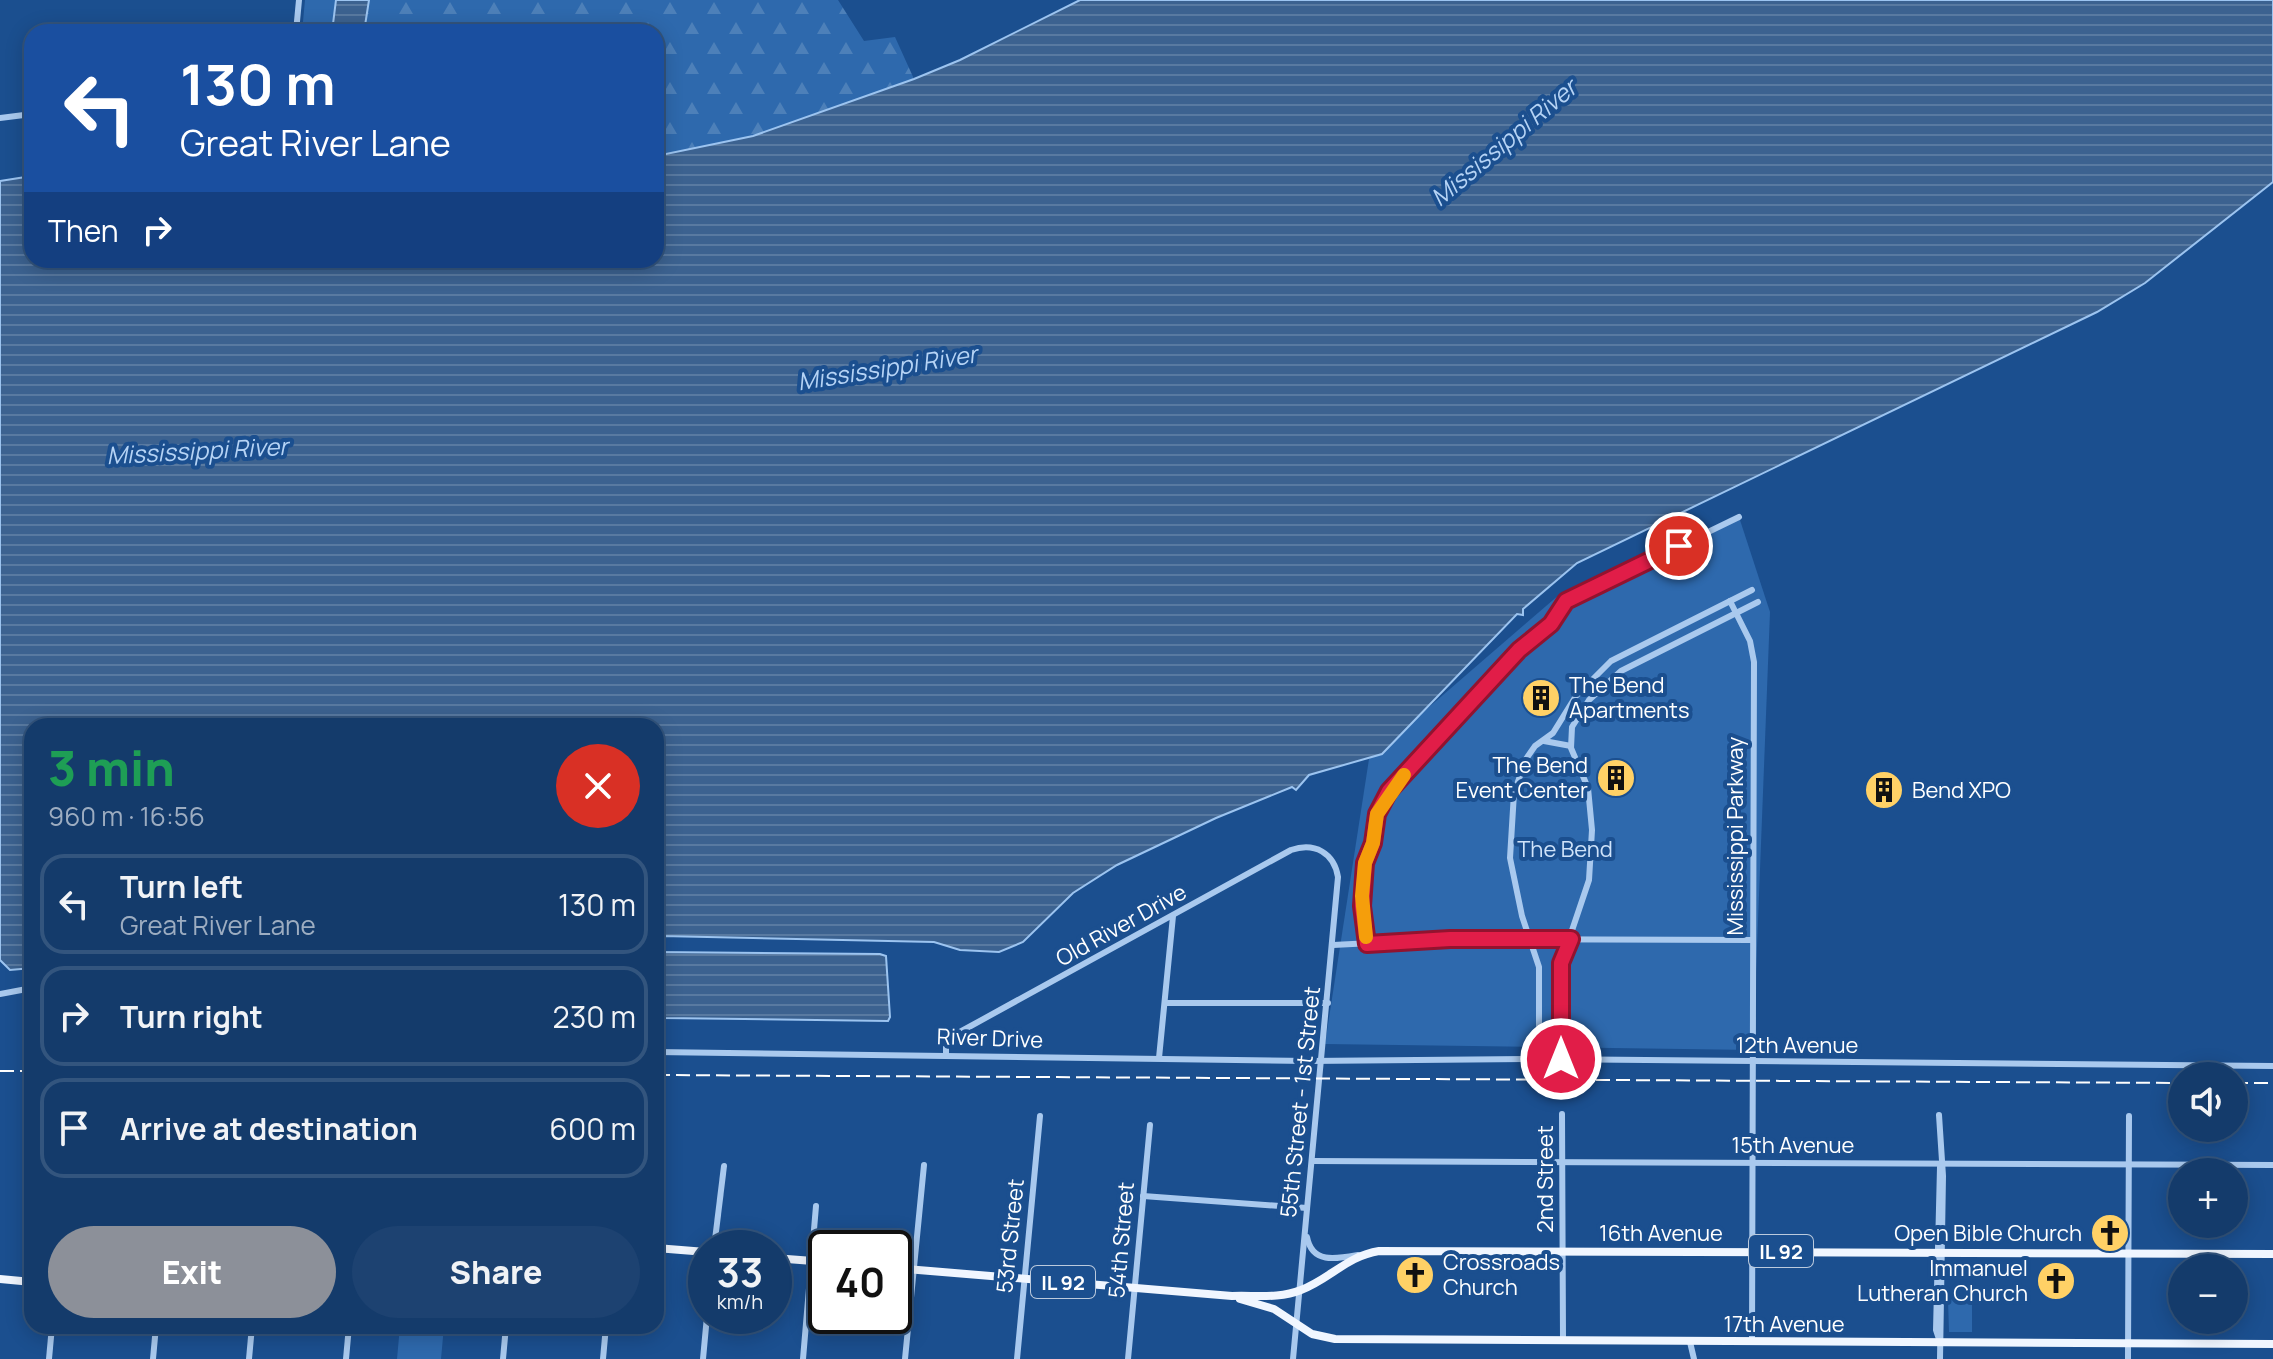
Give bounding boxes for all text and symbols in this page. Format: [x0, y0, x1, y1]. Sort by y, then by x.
text: 130 m [180, 45, 336, 122]
icon: left [48, 56, 152, 160]
water label: Mississippi River [1423, 69, 1586, 213]
text: Great River Lane [180, 118, 451, 167]
icon: right [135, 208, 179, 252]
text: Then [48, 210, 119, 251]
water label: Mississippi River [795, 336, 982, 397]
water label: Mississippi River [106, 429, 292, 471]
pin [1645, 512, 1713, 580]
icon: arrive [1657, 524, 1701, 568]
place label: The Bend Apartments [1569, 670, 1689, 725]
building icon: The Bend Apartments [1520, 677, 1562, 719]
text: 3 min [48, 735, 175, 800]
street label: Mississippi Parkway [1720, 736, 1750, 935]
button: close [556, 744, 640, 828]
place label: The Bend Event Center [1455, 750, 1588, 805]
building icon: The Bend Event Center [1595, 757, 1637, 799]
building icon: Bend XPO [1863, 769, 1905, 811]
place label: Bend XPO [1912, 775, 2011, 805]
text: 960 m · 16:56 [48, 798, 205, 834]
park label: The Bend [1517, 834, 1613, 864]
text: Turn left [120, 866, 243, 907]
street label: Old River Drive [1050, 877, 1192, 973]
icon: left [52, 882, 96, 926]
text: 130 m [558, 884, 636, 925]
text: Great River Lane [120, 907, 316, 943]
street label: 55th Street - 1st Street [1273, 985, 1327, 1219]
icon: right [52, 994, 96, 1038]
text: Turn right [120, 996, 263, 1037]
text: 230 m [553, 996, 636, 1037]
position arrow [1519, 1017, 1603, 1101]
street label: River Drive [936, 1021, 1044, 1055]
street label: 12th Avenue [1736, 1030, 1858, 1060]
map controls [2168, 1062, 2248, 1334]
button: sound [2168, 1062, 2248, 1142]
icon: arrive [52, 1106, 96, 1150]
text: Arrive at destination [120, 1108, 418, 1149]
text: 600 m [549, 1108, 636, 1149]
street label: 2nd Street [1530, 1125, 1560, 1233]
street label: 15th Avenue [1732, 1130, 1855, 1160]
button: + [2168, 1158, 2248, 1238]
street label: 53rd Street [989, 1177, 1031, 1295]
street label: 54th Street [1101, 1180, 1141, 1299]
church icon: Open Bible Church [2089, 1212, 2131, 1254]
street label: 16th Avenue [1599, 1218, 1723, 1248]
place label: Open Bible Church [1894, 1218, 2082, 1248]
button: Exit [48, 1226, 336, 1318]
button: Share [352, 1226, 640, 1318]
speed limit sign: 40 [808, 1230, 912, 1334]
road number: IL 92 [1749, 1235, 1813, 1267]
text: 33 [717, 1244, 763, 1299]
place label: Crossroads Church [1443, 1247, 1560, 1302]
place label: Immanuel Lutheran Church [1857, 1253, 2028, 1308]
church icon: Crossroads Church [1394, 1254, 1436, 1296]
button: − [2168, 1254, 2248, 1334]
church icon: Immanuel Lutheran Church [2035, 1260, 2077, 1302]
road number: IL 92 [1031, 1266, 1095, 1298]
text: km/h [717, 1288, 763, 1315]
street label: 17th Avenue [1723, 1309, 1845, 1339]

